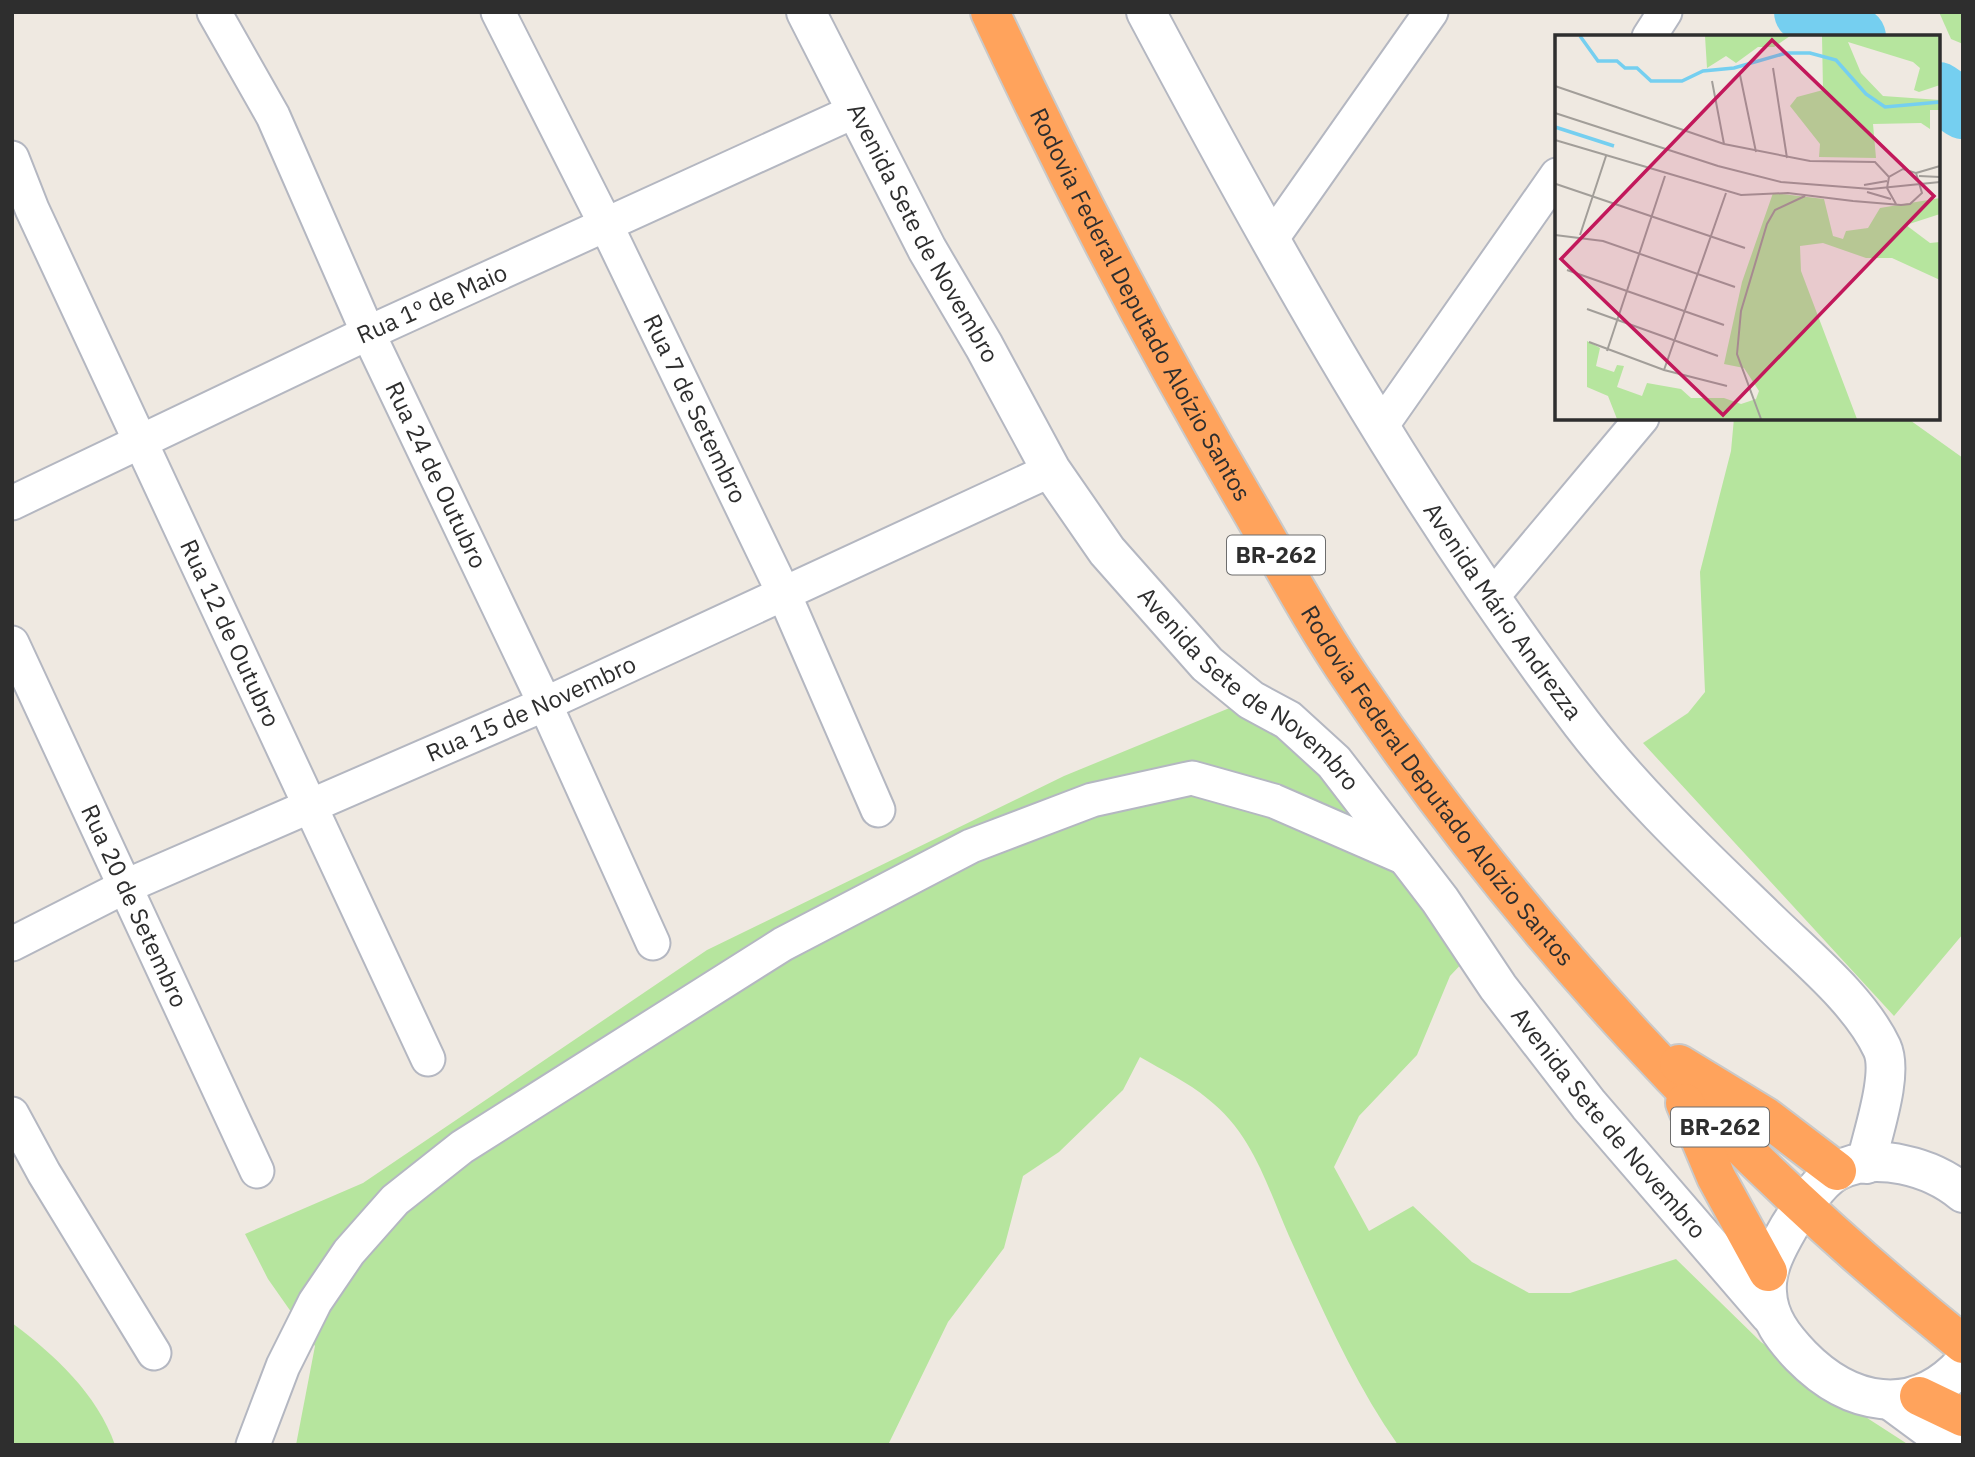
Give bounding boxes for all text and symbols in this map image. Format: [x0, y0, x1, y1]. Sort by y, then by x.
inset map [1555, 35, 1940, 420]
street label: Avenida Sete de Novembro [840, 97, 1007, 368]
street label: Rodovia Federal Deputado Aloízio Santos [1023, 102, 1259, 507]
street label: Rua 1º de Maio [351, 256, 512, 351]
street label: Rua 7 de Setembro [636, 309, 755, 508]
street label: Rua 24 de Outubro [378, 376, 495, 574]
street label: Avenida Mário Andrezza [1417, 496, 1590, 726]
street label: Rua 12 de Outubro [173, 534, 288, 732]
road number: BR-262 [1227, 536, 1325, 575]
street label: Avenida Sete de Novembro [1131, 580, 1367, 797]
street label: Rodovia Federal Deputado Aloízio Santos [1294, 599, 1582, 973]
street label: Rua 15 de Novembro [421, 647, 641, 769]
street label: Rua 20 de Setembro [74, 799, 196, 1012]
street label: Avenida Sete de Novembro [1504, 1000, 1714, 1245]
road number: BR-262 [1671, 1108, 1769, 1146]

